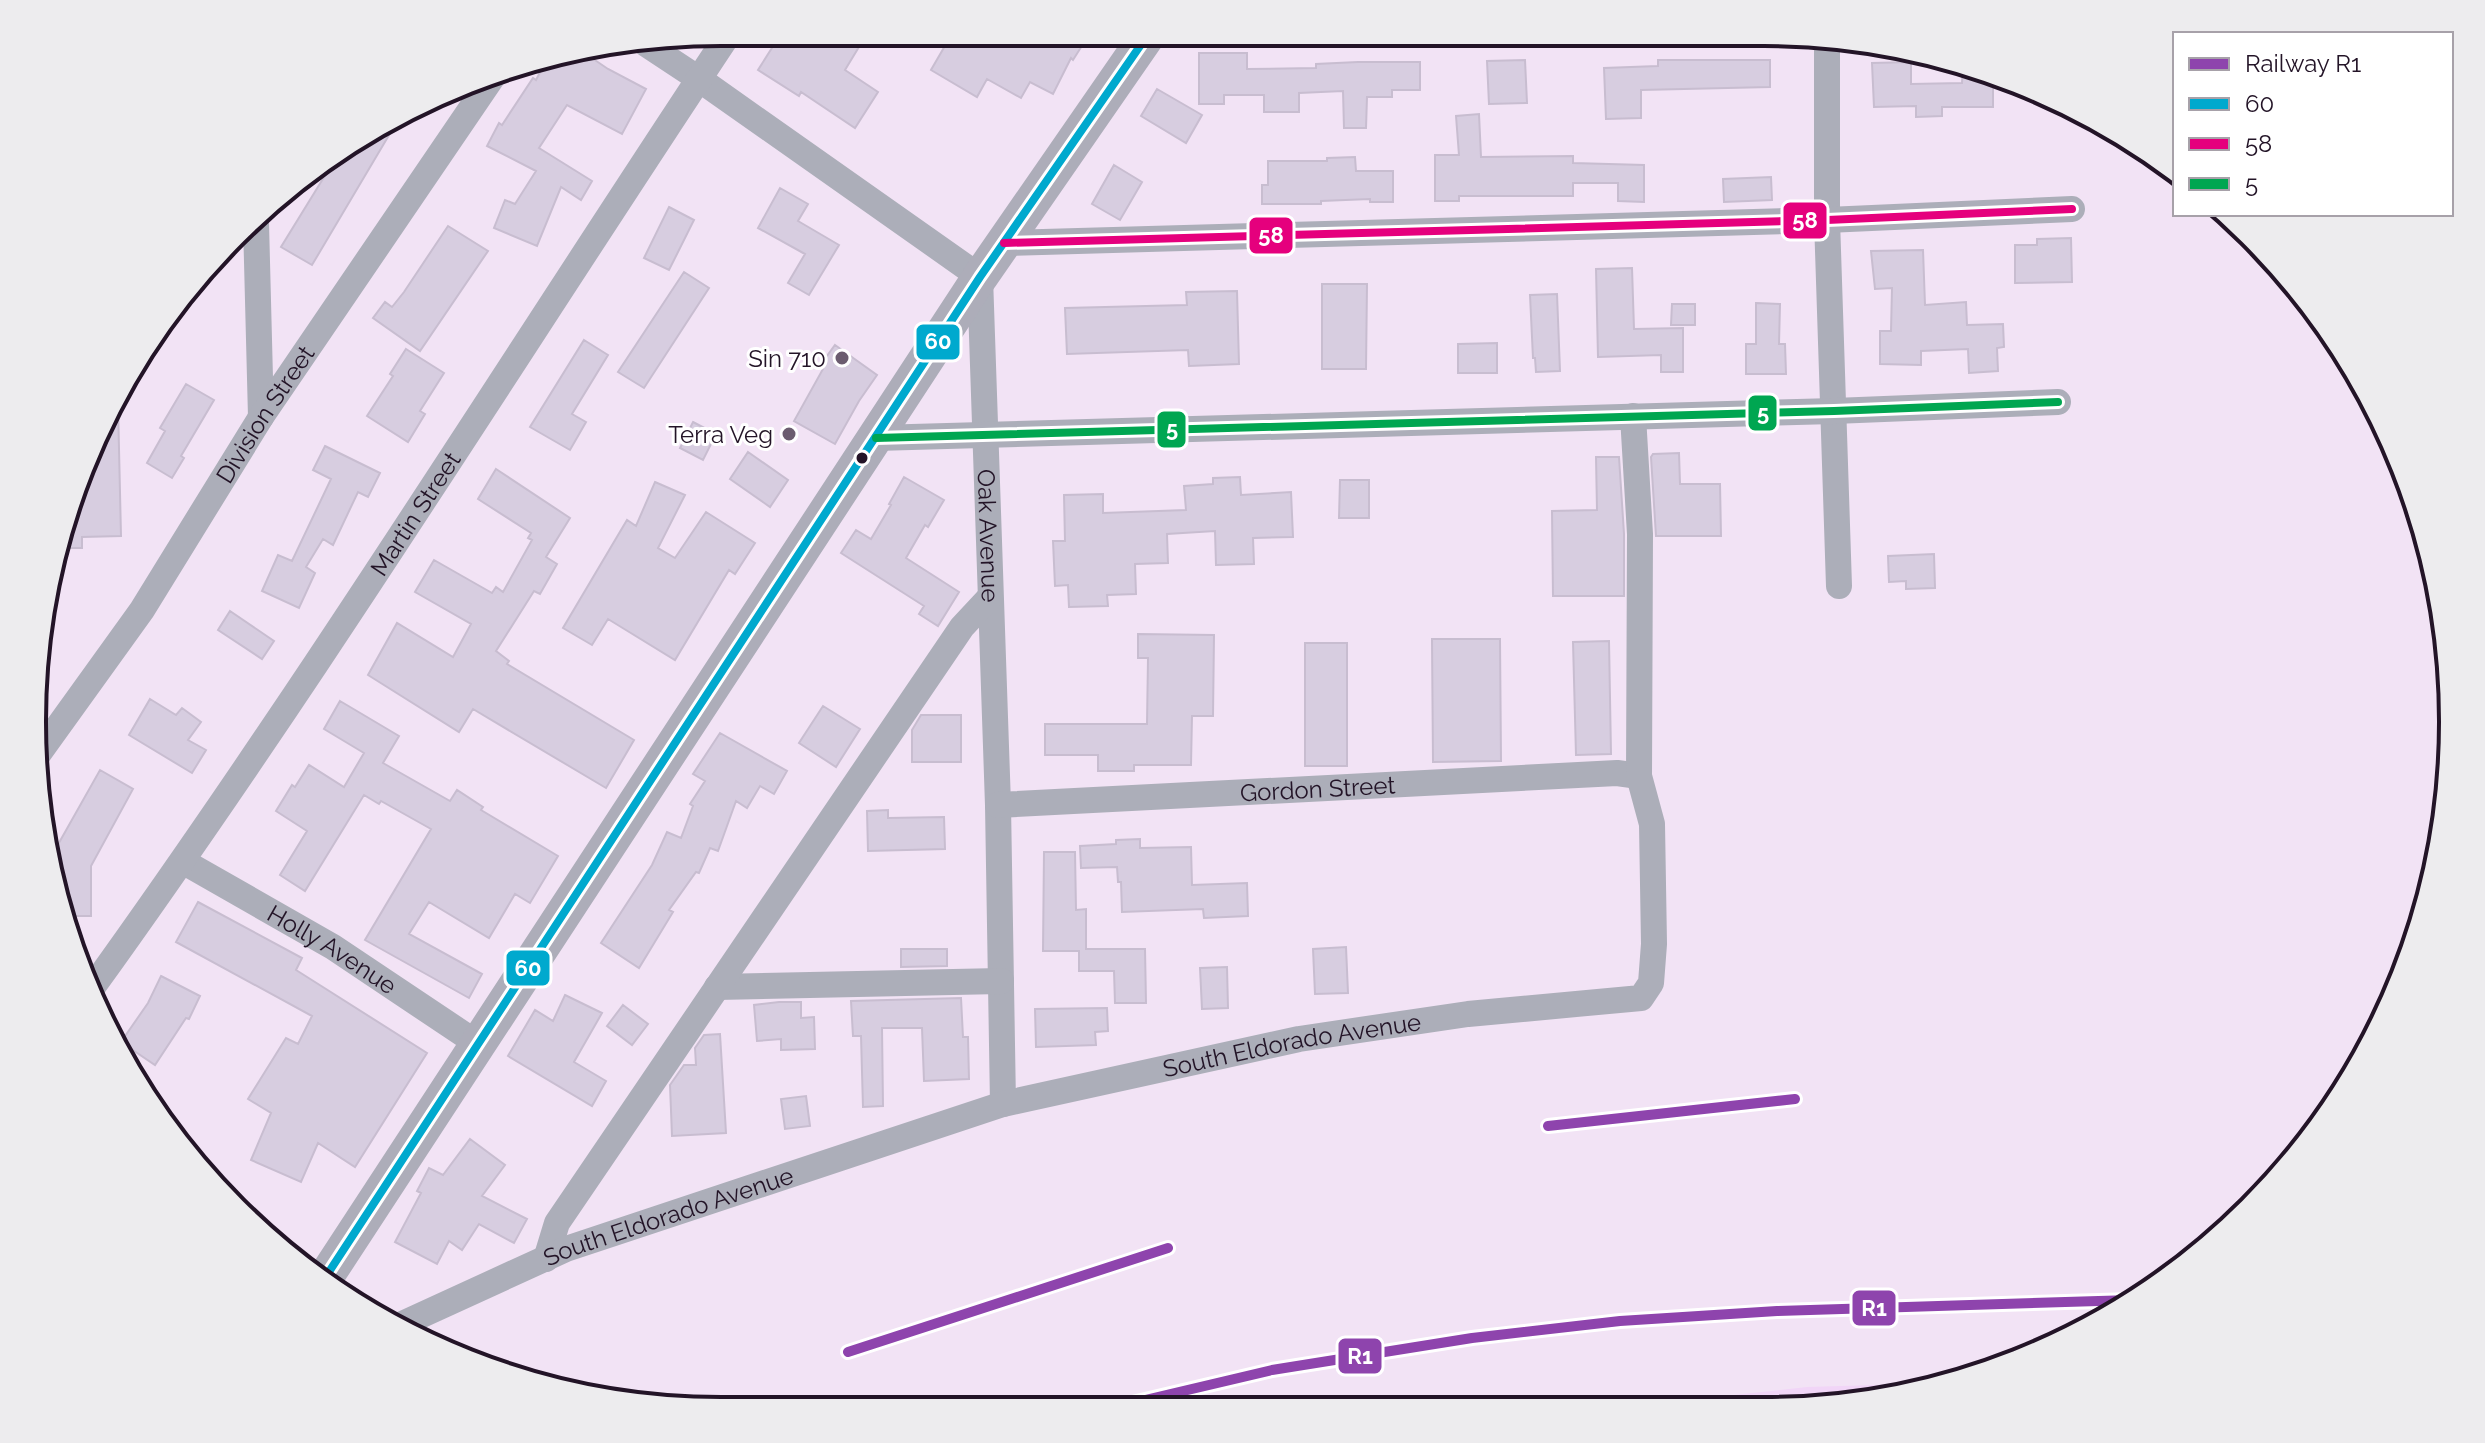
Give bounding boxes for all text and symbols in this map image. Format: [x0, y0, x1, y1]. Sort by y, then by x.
legend [2173, 32, 2453, 216]
text: Railway R1 [2245, 49, 2361, 78]
text: 60 [2245, 89, 2274, 118]
text: 58 [2245, 129, 2272, 158]
text: 5 [2245, 169, 2258, 198]
line badge: 58 [1782, 201, 1828, 240]
text: 58 [1792, 207, 1818, 233]
line badge: 58 [1248, 216, 1294, 255]
text: 58 [1258, 222, 1284, 248]
line badge: 60 [915, 323, 961, 361]
text: 60 [925, 328, 951, 354]
street label: Division Street [209, 340, 320, 488]
place label: Sin 710 [748, 344, 826, 373]
marker: Sin 710 [833, 349, 851, 367]
line badge: 5 [1747, 394, 1778, 432]
text: 5 [1757, 400, 1769, 426]
line badge: 5 [1156, 410, 1187, 449]
text: 5 [1166, 416, 1178, 442]
place label: Terra Veg [668, 420, 773, 449]
marker: Terra Veg [780, 425, 798, 443]
street label: Martin Street [364, 446, 466, 581]
unlabelled marker [854, 450, 870, 466]
street label: Oak Avenue [972, 468, 1006, 603]
street label: Gordon Street [1239, 770, 1396, 807]
street label: Holly Avenue [263, 898, 402, 1000]
line badge: 60 [505, 949, 551, 987]
text: 60 [515, 955, 541, 981]
street label: South Eldorado Avenue [1160, 1007, 1423, 1083]
street label: South Eldorado Avenue [539, 1160, 797, 1272]
line badge: R1 [1851, 1289, 1897, 1327]
text: R1 [1861, 1295, 1887, 1321]
line badge: R1 [1337, 1337, 1383, 1375]
text: R1 [1347, 1343, 1373, 1369]

